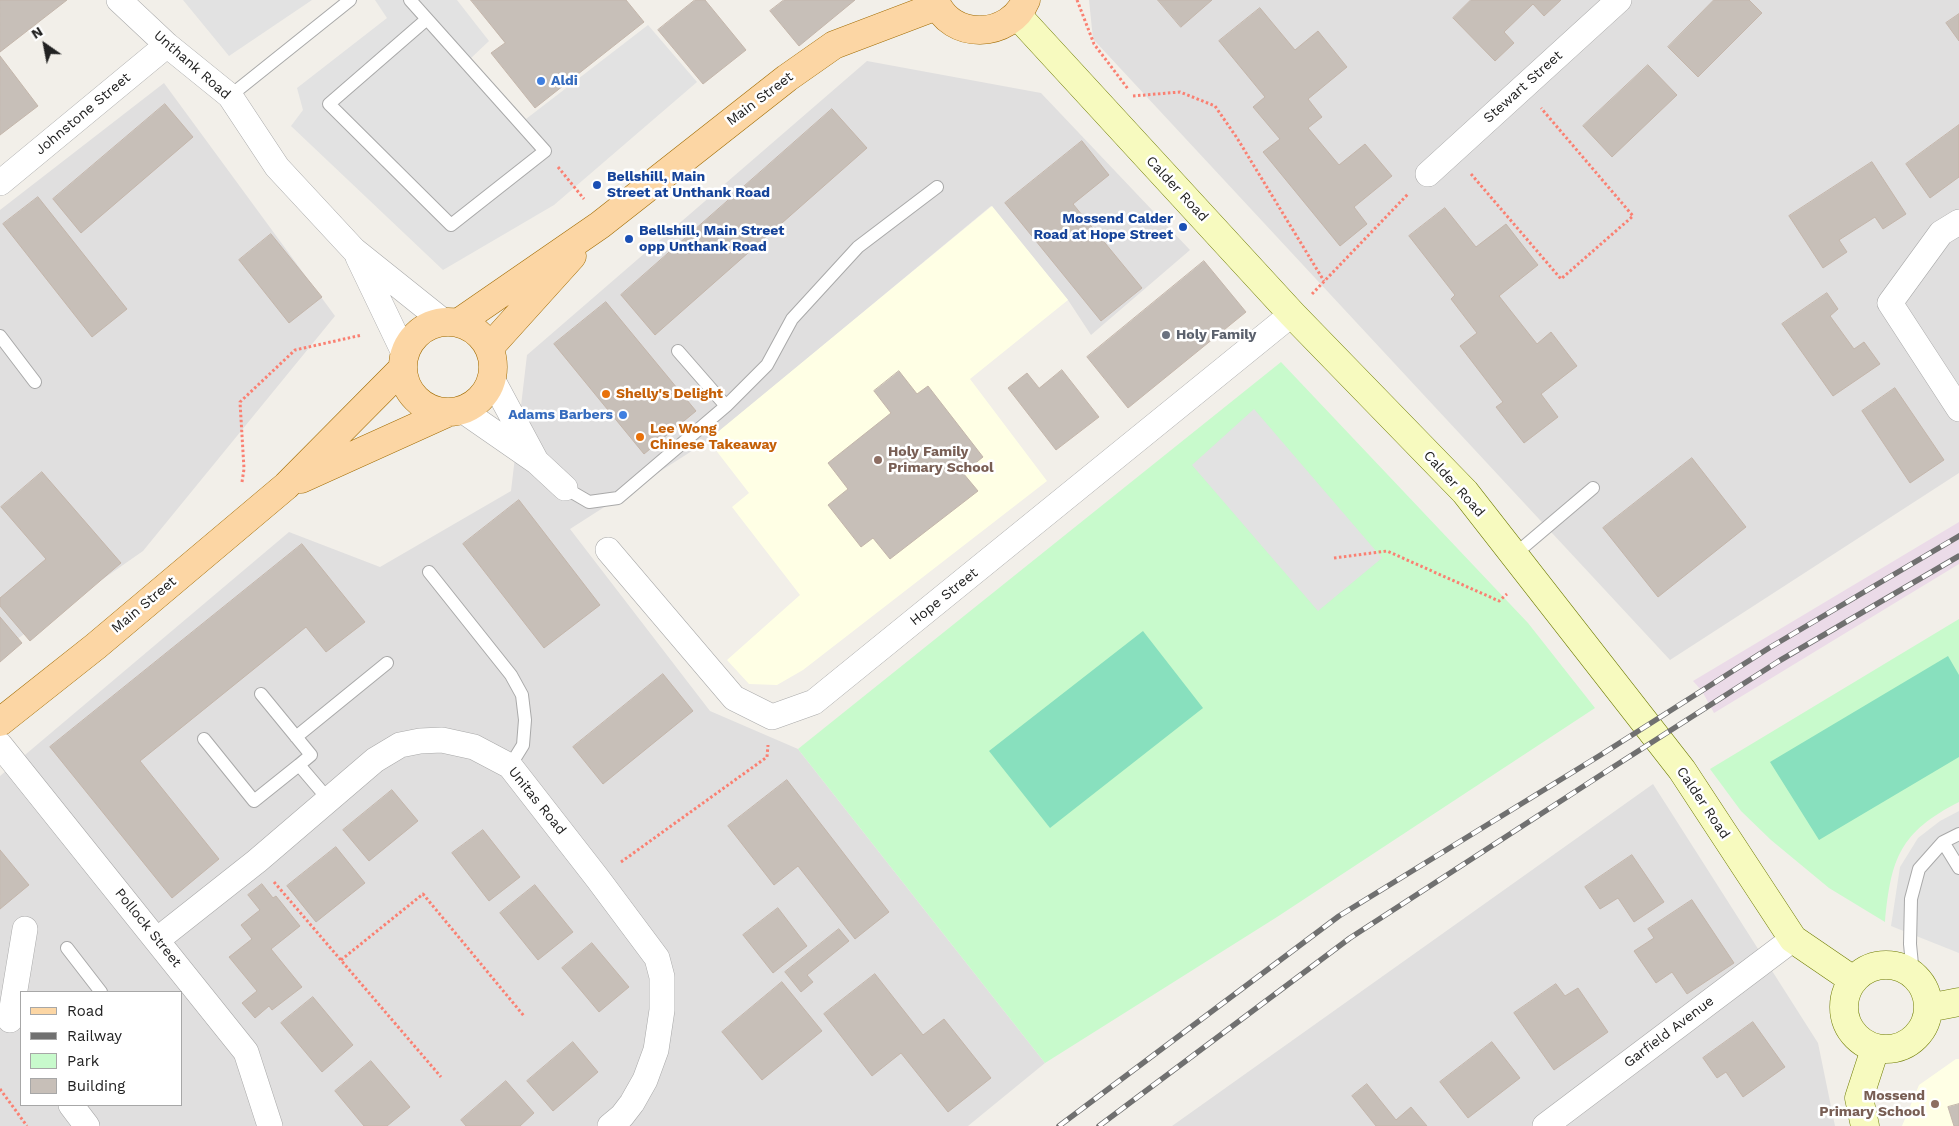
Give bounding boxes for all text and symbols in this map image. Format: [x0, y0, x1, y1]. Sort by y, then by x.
north arrow [20, 20, 70, 70]
text: N [28, 23, 46, 42]
street label: Unthank Road [150, 27, 234, 103]
street label: Stewart Street [1480, 47, 1566, 127]
street label: Main Street [723, 68, 797, 130]
street label: Johnstone Street [32, 69, 134, 159]
place label: Aldi [551, 73, 578, 89]
marker: Aldi [535, 75, 547, 87]
street label: Calder Road [1142, 153, 1212, 225]
place label: Bellshill, Main Street at Unthank Road [607, 169, 770, 202]
marker: Bellshill, Main Street at Unthank Road [591, 179, 603, 191]
place label: Mossend Calder Road at Hope Street [1033, 211, 1173, 243]
marker: Mossend Calder Road at Hope Street [1177, 221, 1189, 233]
place label: Bellshill, Main Street opp Unthank Road [639, 223, 784, 256]
marker: Bellshill, Main Street opp Unthank Road [623, 233, 635, 245]
place label: Holy Family [1176, 327, 1256, 343]
marker: Holy Family [1160, 329, 1172, 341]
place label: Shelly's Delight [616, 386, 723, 402]
marker: Shelly's Delight [600, 388, 612, 400]
place label: Adams Barbers [508, 407, 613, 423]
marker: Adams Barbers [617, 409, 629, 421]
place label: Lee Wong Chinese Takeaway [650, 421, 777, 454]
marker: Lee Wong Chinese Takeaway [634, 431, 646, 443]
place label: Holy Family Primary School [888, 444, 994, 477]
street label: Calder Road [1420, 447, 1488, 521]
marker: Holy Family Primary School [872, 454, 884, 466]
street label: Hope Street [907, 565, 981, 629]
street label: Main Street [108, 573, 180, 637]
street label: Unitas Road [505, 764, 569, 838]
street label: Calder Road [1673, 764, 1733, 842]
street label: Pollock Street [111, 885, 185, 971]
legend [20, 991, 182, 1106]
street label: Garfield Avenue [1621, 993, 1717, 1071]
text: Road [67, 1002, 104, 1020]
text: Railway [67, 1027, 122, 1045]
text: Park [67, 1052, 99, 1070]
text: Building [67, 1077, 125, 1095]
place label: Mossend Primary School [1819, 1088, 1925, 1120]
marker: Mossend Primary School [1929, 1098, 1941, 1110]

